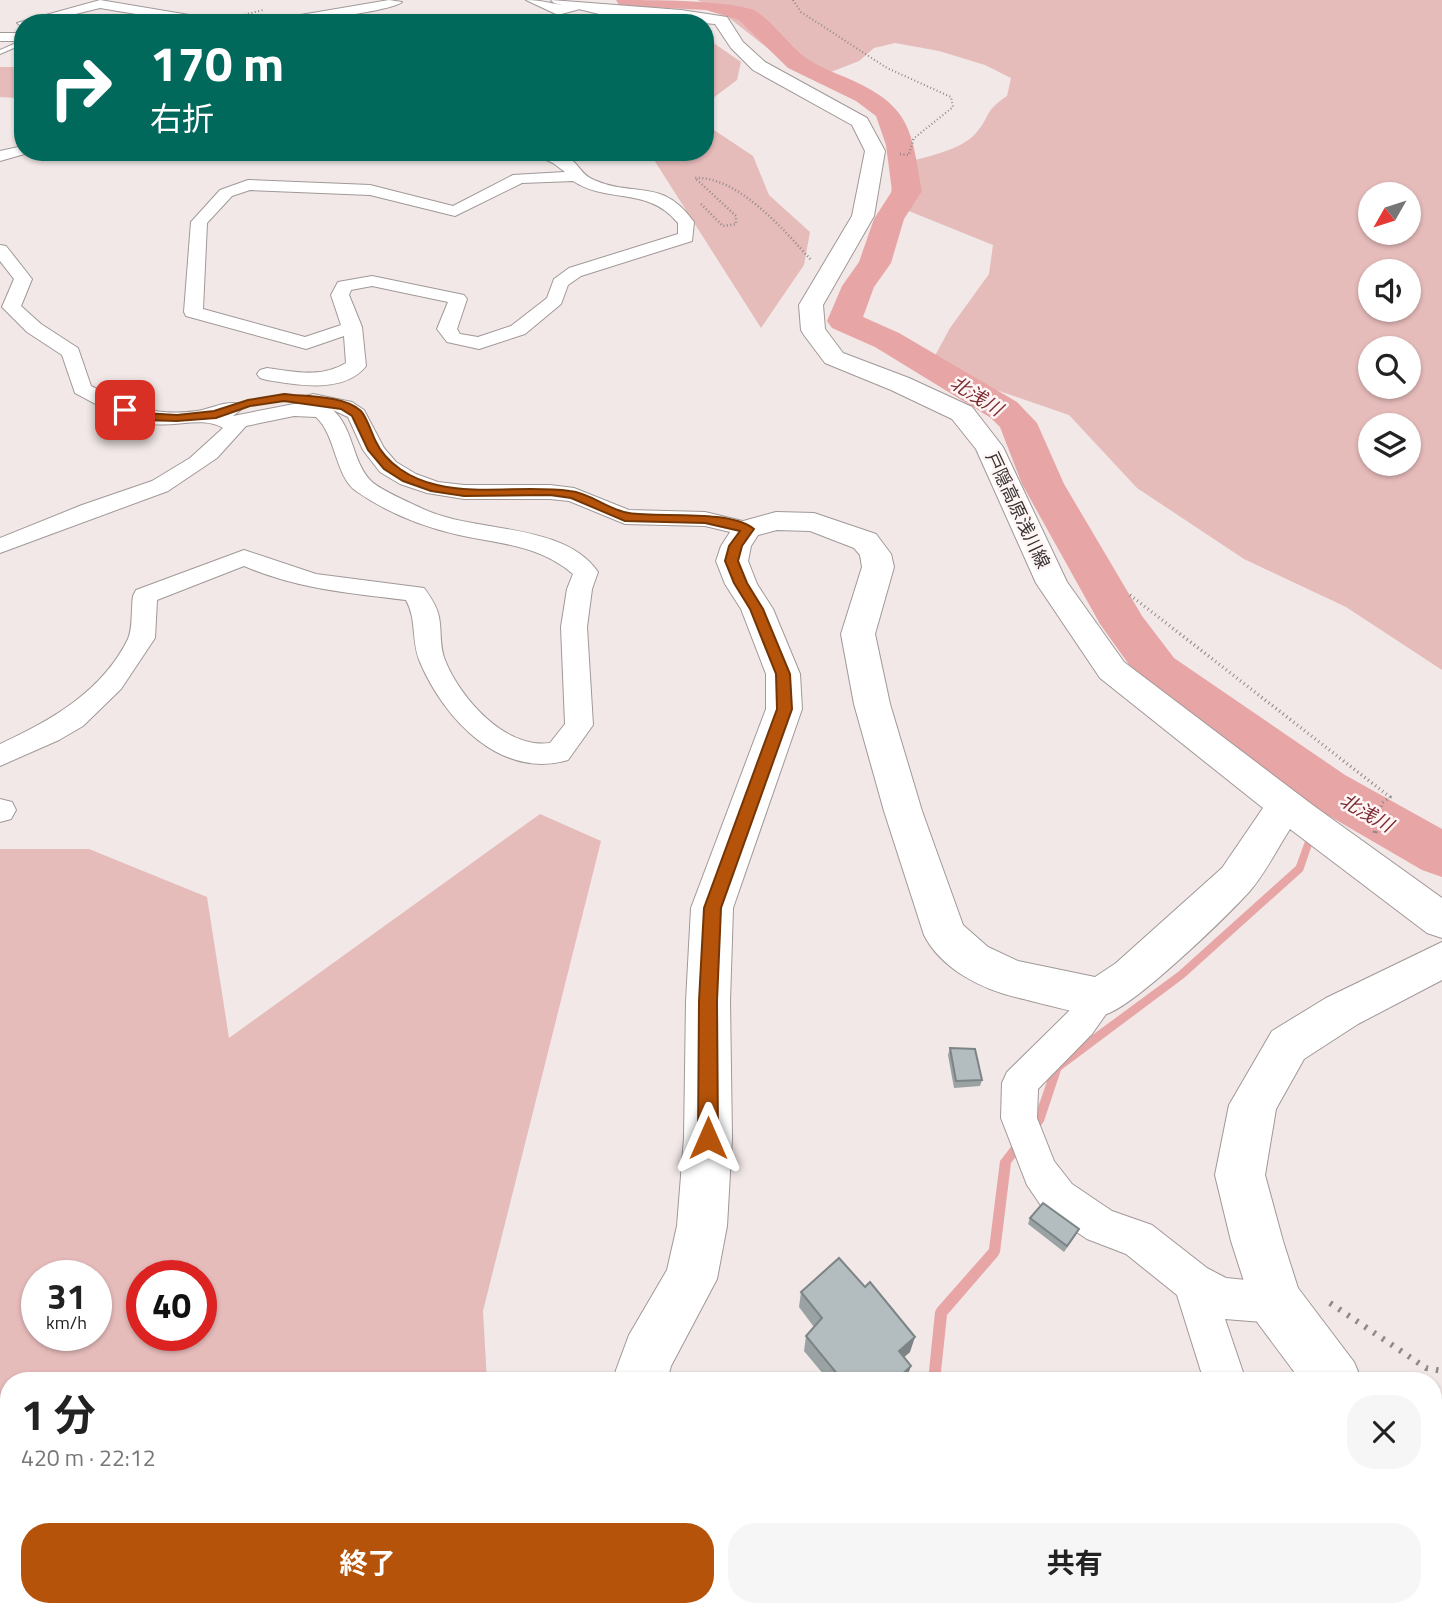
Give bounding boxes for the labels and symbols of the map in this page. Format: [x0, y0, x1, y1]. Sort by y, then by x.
north arrow [1358, 182, 1421, 245]
water label: 北浅川 [945, 368, 1011, 423]
pin [95, 380, 155, 440]
street label: 戸隠高原浅川線 [979, 447, 1057, 573]
water label: 北浅川 [1335, 785, 1401, 840]
position arrow [671, 1101, 745, 1175]
speed limit sign: 40 [126, 1260, 217, 1351]

